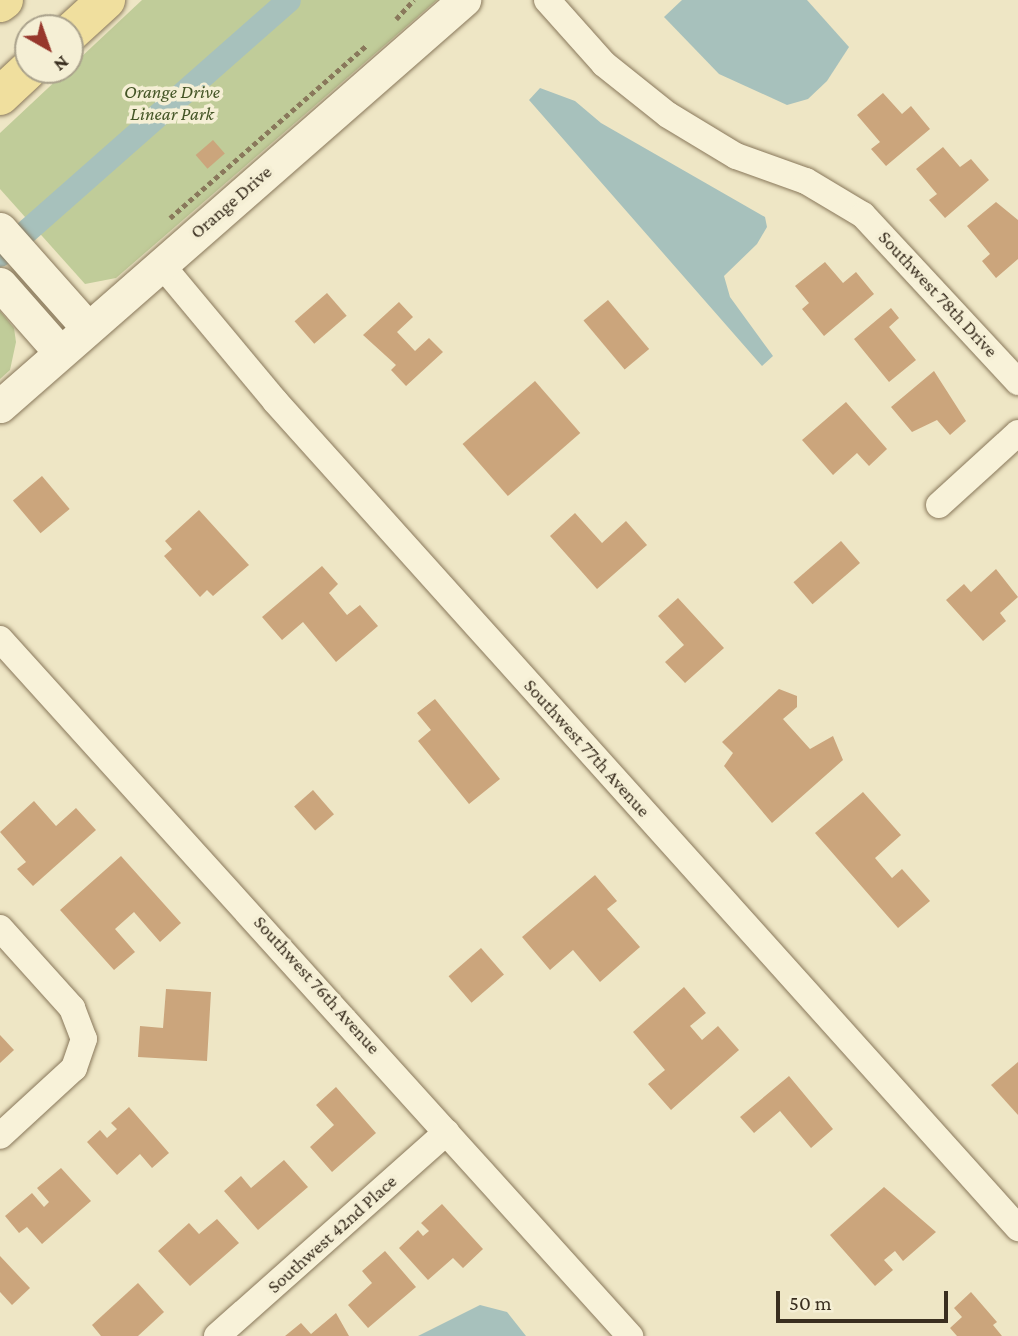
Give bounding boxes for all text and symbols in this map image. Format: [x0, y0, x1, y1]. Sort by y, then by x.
north arrow [14, 14, 84, 84]
text: N [50, 52, 73, 76]
park label: Orange Drive Linear Park [124, 81, 220, 125]
street label: Orange Drive [186, 160, 276, 244]
street label: Southwest 78th Drive [874, 226, 1002, 362]
street label: Southwest 77th Avenue [519, 674, 655, 822]
street label: Southwest 76th Avenue [249, 911, 385, 1059]
street label: Southwest 42nd Place [263, 1170, 401, 1298]
scale bar [780, 1276, 951, 1320]
text: 50 m [789, 1291, 832, 1315]

